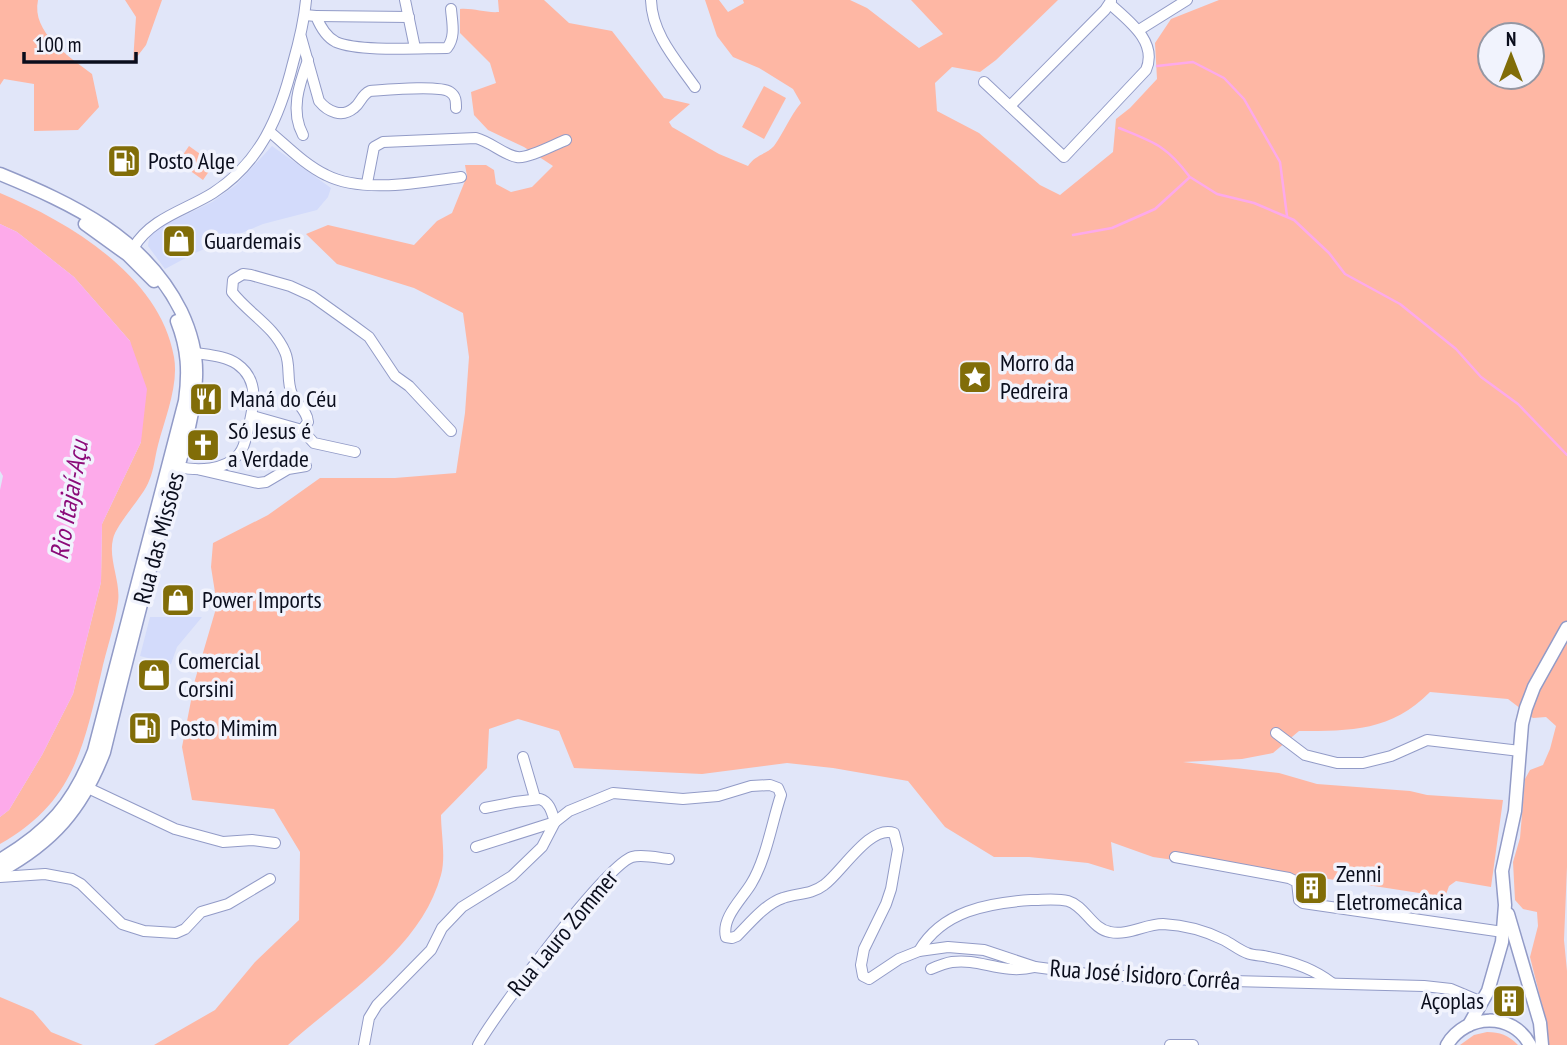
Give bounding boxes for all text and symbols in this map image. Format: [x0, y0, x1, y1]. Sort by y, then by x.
scale bar [24, 21, 136, 65]
north arrow [1476, 21, 1546, 91]
text: N [1506, 27, 1516, 51]
text: 100 m [35, 31, 81, 58]
fuel station icon: Posto Alge [105, 142, 143, 180]
place label: Posto Alge [148, 145, 235, 176]
shop icon: Guardemais [160, 222, 198, 260]
place label: Guardemais [204, 225, 301, 256]
place label: Morro da Pedreira [1000, 347, 1074, 406]
place icon: Morro da Pedreira [956, 358, 994, 396]
restaurant icon: Maná do Céu [187, 380, 225, 418]
place label: Maná do Céu [230, 383, 337, 414]
place label: Só Jesus é a Verdade [228, 415, 311, 474]
church icon: Só Jesus é a Verdade [184, 426, 222, 464]
water label: Rio Itajaí-Açu [42, 436, 95, 562]
street label: Rua das Missões [126, 469, 191, 607]
shop icon: Power Imports [159, 581, 197, 619]
place label: Power Imports [202, 584, 322, 615]
place label: Comercial Corsini [178, 645, 260, 704]
shop icon: Comercial Corsini [135, 656, 173, 694]
fuel station icon: Posto Mimim [126, 709, 164, 747]
place label: Posto Mimim [170, 712, 277, 743]
place label: Zenni Eletromecânica [1336, 858, 1463, 917]
street label: Rua Lauro Zommer [501, 863, 625, 1002]
building icon: Zenni Eletromecânica [1292, 869, 1330, 907]
street label: Rua José Isidoro Corrêa [1049, 952, 1241, 997]
building icon: Açoplas [1490, 982, 1528, 1020]
place label: Açoplas [1421, 985, 1484, 1016]

